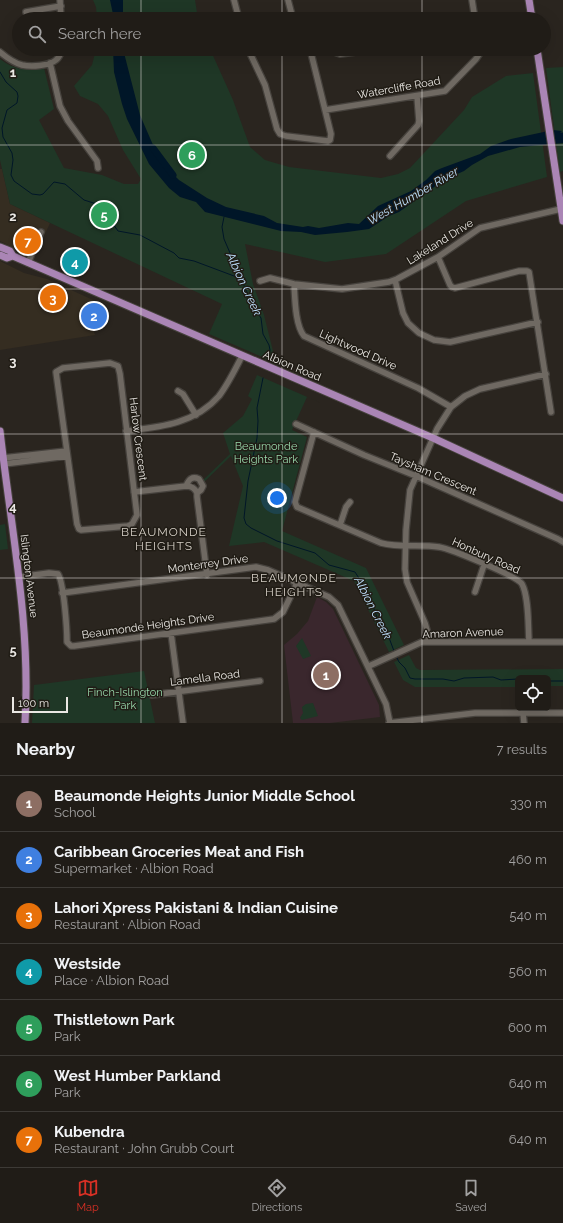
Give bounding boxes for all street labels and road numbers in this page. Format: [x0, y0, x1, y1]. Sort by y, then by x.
street label: Watercliffe Road [357, 74, 442, 102]
street label: Lakeland Drive [404, 216, 476, 268]
street label: Lightwood Drive [317, 327, 399, 373]
street label: Albion Road [261, 348, 323, 384]
street label: Harlow Crescent [126, 396, 150, 482]
street label: Taysham Crescent [388, 450, 479, 498]
street label: Islington Avenue [17, 533, 41, 619]
street label: Honbury Road [450, 535, 522, 577]
street label: Monterrey Drive [167, 552, 250, 576]
street label: Beaumonde Heights Drive [81, 610, 216, 642]
street label: Amaron Avenue [422, 625, 504, 641]
street label: Lamella Road [169, 667, 241, 689]

